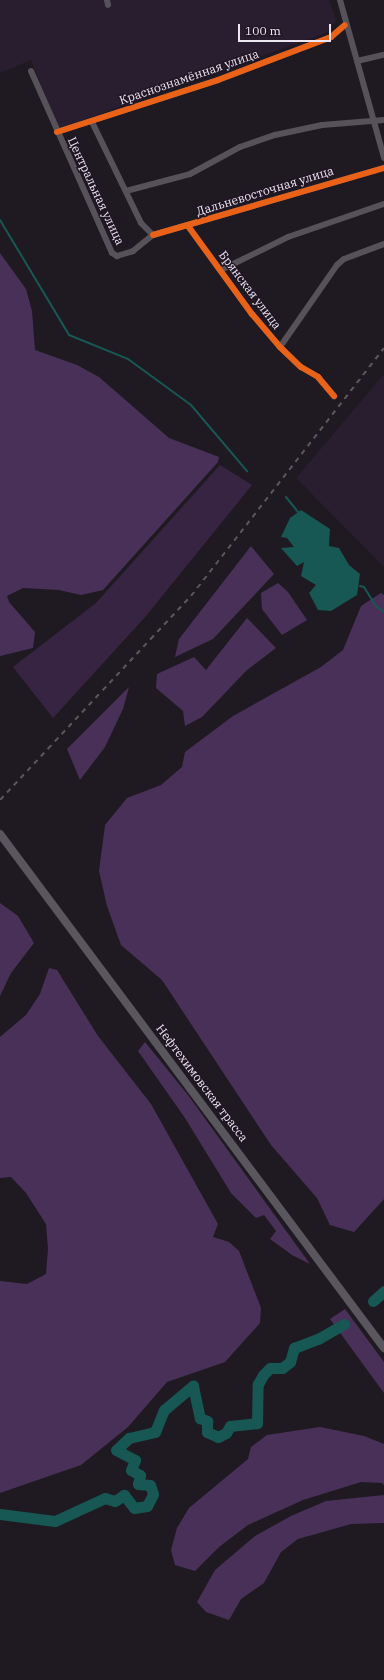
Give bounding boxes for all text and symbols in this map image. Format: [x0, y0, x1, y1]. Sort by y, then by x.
scale bar [240, 16, 333, 42]
text: 100 m [245, 23, 281, 38]
street label: Краснознамённая улица [117, 46, 261, 108]
street label: Центральная улица [65, 135, 127, 247]
street label: Дальневосточная улица [195, 163, 335, 219]
street label: Брянская улица [216, 248, 284, 332]
street label: Нефтехимовская трасса [153, 1021, 251, 1145]

